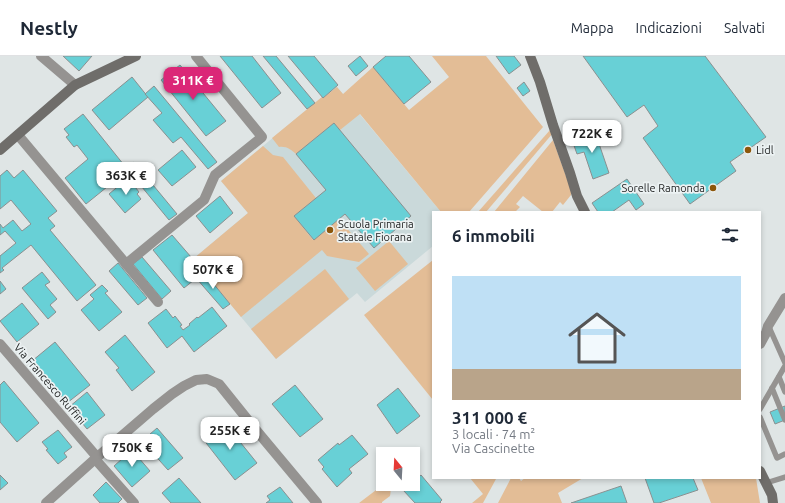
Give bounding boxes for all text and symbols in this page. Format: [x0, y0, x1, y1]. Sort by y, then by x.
text: Nestly [20, 17, 78, 39]
text: Mappa [571, 20, 614, 36]
text: Indicazioni [636, 20, 702, 36]
text: Salvati [724, 20, 765, 36]
pin: 311K € [160, 67, 226, 101]
text: 311K € [172, 73, 214, 87]
pin: 722K € [559, 120, 625, 154]
text: 722K € [571, 126, 613, 140]
place label: Lidl [756, 144, 774, 156]
marker: Lidl [743, 145, 753, 155]
pin: 363K € [93, 162, 159, 196]
text: 363K € [105, 168, 147, 182]
place label: Sorelle Ramonda [621, 182, 705, 194]
marker: Sorelle Ramonda [708, 183, 718, 193]
place label: Scuola Primaria Statale Fiorana [338, 218, 414, 243]
icon: filters [719, 224, 741, 246]
marker: Scuola Primaria Statale Fiorana [325, 225, 335, 235]
text: 6 immobili [452, 226, 535, 245]
pin: 507K € [180, 256, 246, 290]
text: 507K € [192, 262, 234, 276]
icon: home [561, 302, 633, 374]
street label: Via Francesco Ruffini [12, 341, 88, 427]
text: 311 000 € [452, 408, 527, 427]
pin: 255K € [197, 417, 263, 451]
text: 255K € [209, 423, 251, 437]
text: 3 locali · 74 m² [452, 427, 535, 441]
pin: 750K € [99, 434, 165, 468]
text: 750K € [111, 440, 153, 454]
text: Via Cascinette [452, 441, 535, 455]
north arrow [376, 447, 420, 491]
map controls [376, 447, 420, 491]

